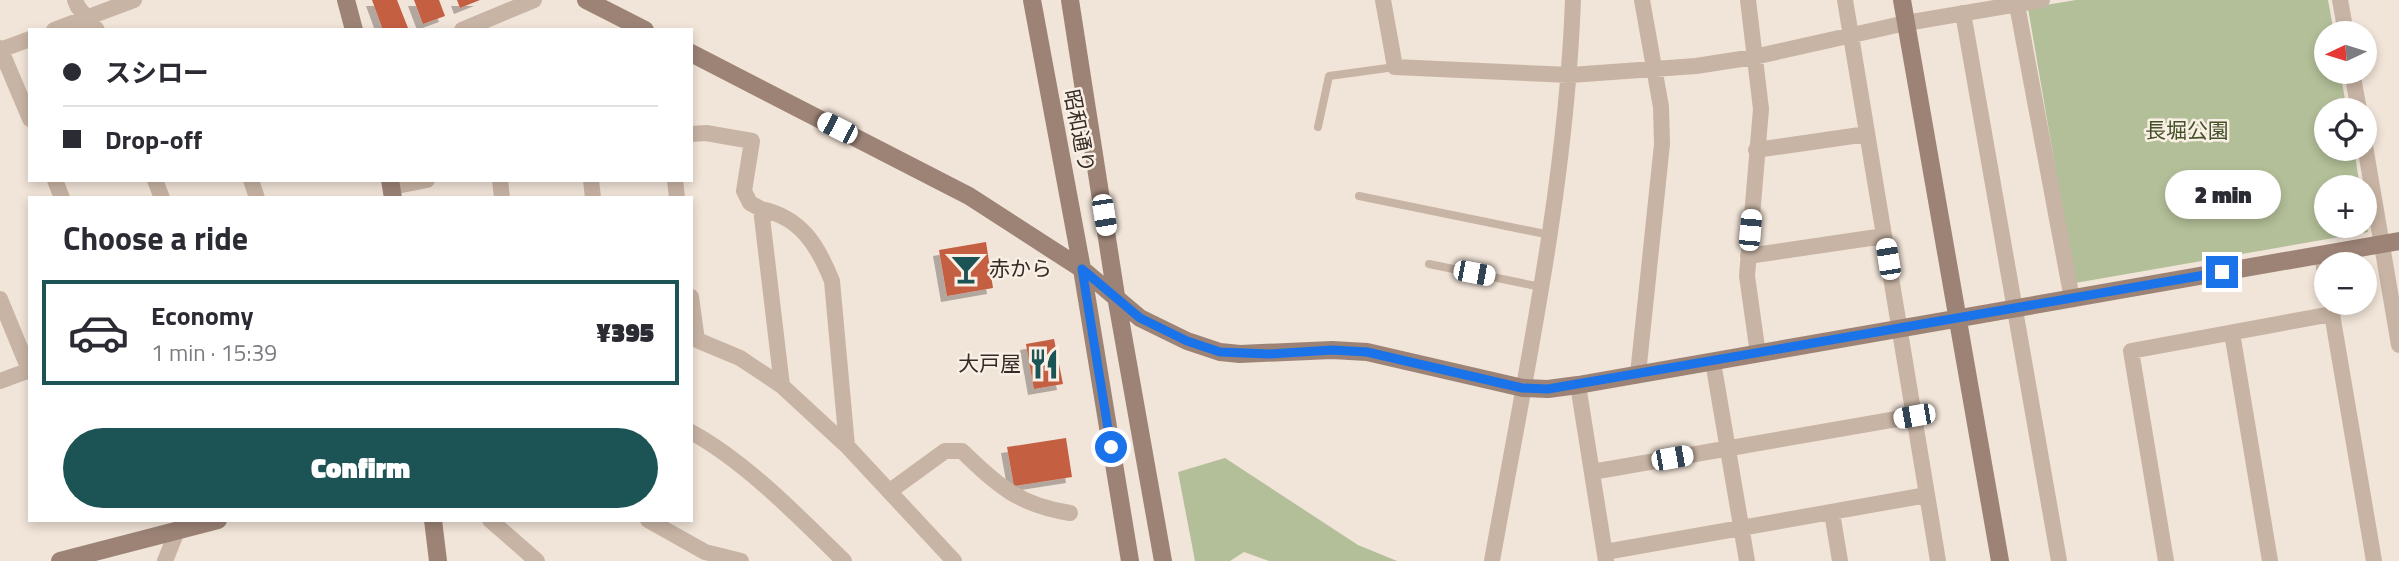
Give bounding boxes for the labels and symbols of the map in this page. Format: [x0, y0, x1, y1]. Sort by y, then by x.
north arrow [2314, 21, 2376, 84]
street label: 昭和通り [1056, 87, 1104, 175]
car [814, 109, 861, 147]
park label: 長堀公園 [2145, 114, 2229, 146]
callout: 2 min [2164, 170, 2280, 219]
car [1091, 193, 1118, 237]
car [1738, 208, 1763, 252]
car [1875, 237, 1902, 281]
bar icon: 赤から [949, 252, 983, 286]
place label: 赤から [989, 252, 1052, 284]
route end [2206, 256, 2238, 288]
car [1452, 259, 1497, 287]
place label: 大戸屋 [958, 347, 1021, 379]
restaurant icon: 大戸屋 [1027, 347, 1061, 381]
car [1892, 402, 1937, 430]
route start [1095, 431, 1127, 463]
car [1650, 444, 1695, 472]

